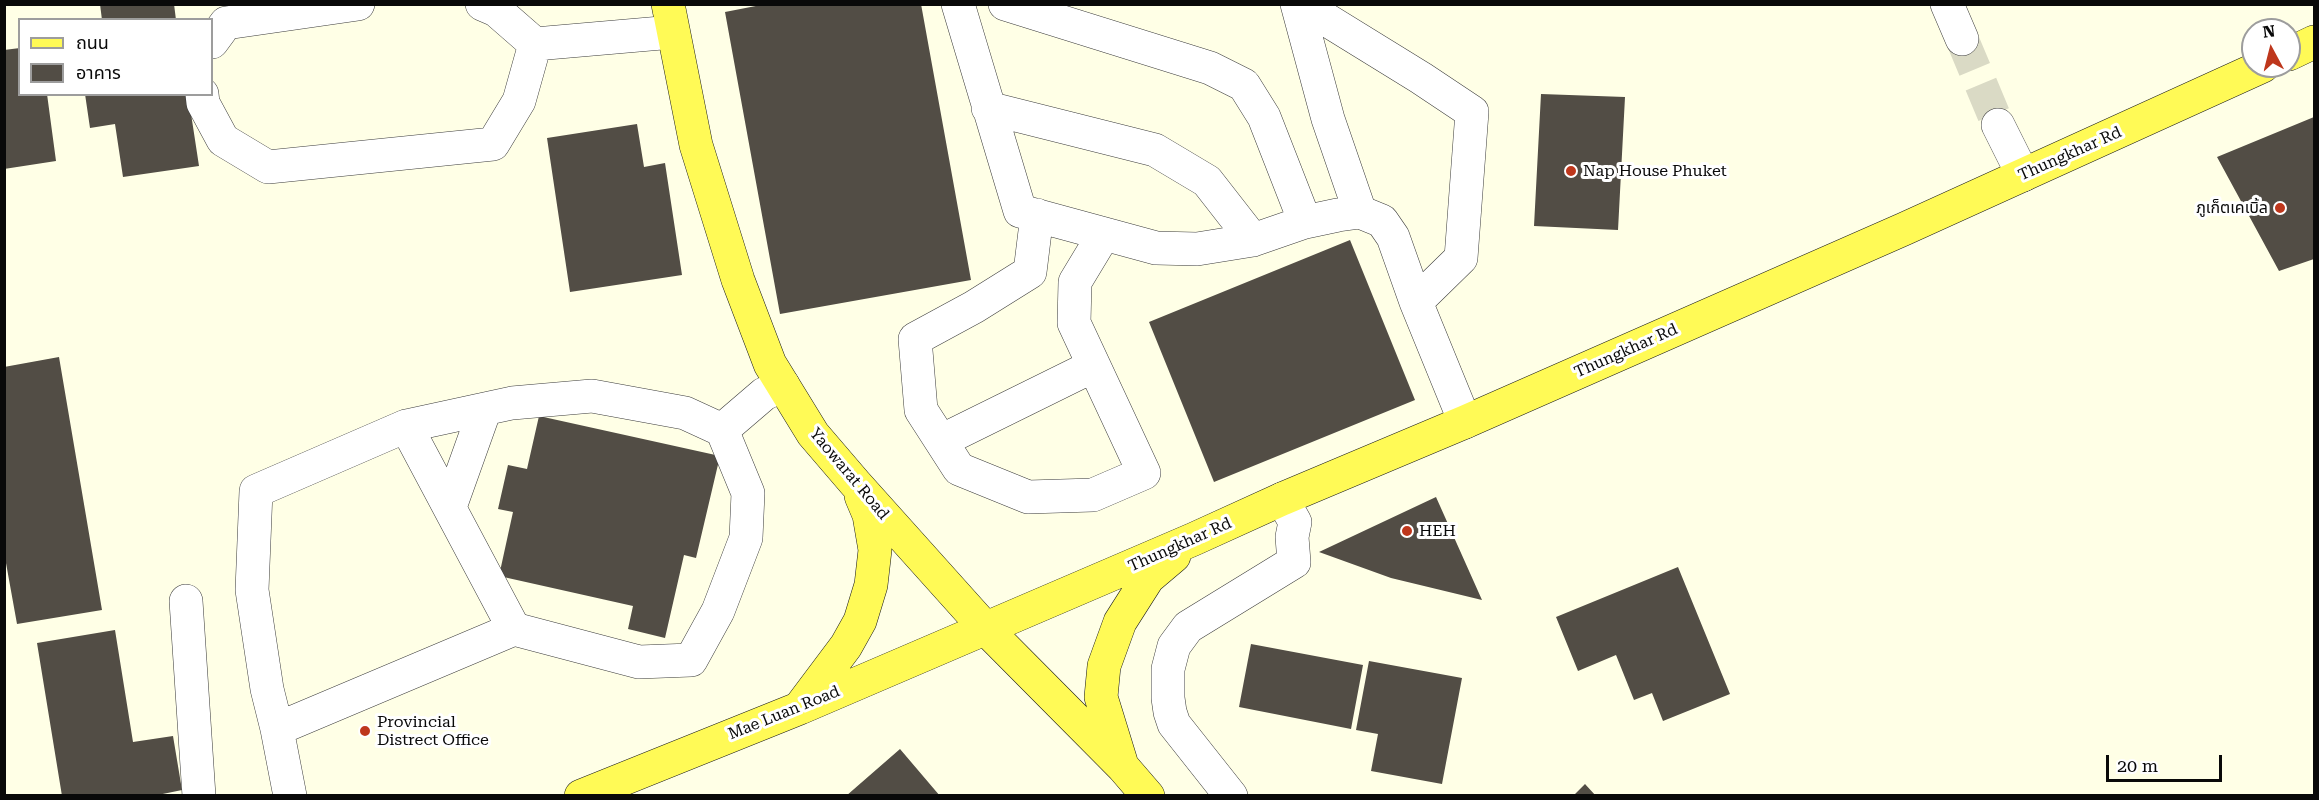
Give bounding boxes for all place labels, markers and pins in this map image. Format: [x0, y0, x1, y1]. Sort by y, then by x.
place label: Nap House Phuket [1583, 161, 1727, 181]
marker: Nap House Phuket [1564, 164, 1578, 178]
place label: ภูเก็ตเคเบิ้ล [2196, 198, 2268, 218]
marker: ภูเก็ตเคเบิ้ล [2273, 201, 2287, 215]
place label: HEH [1419, 521, 1456, 541]
marker: HEH [1400, 524, 1414, 538]
place label: Provincial Distrect Office [377, 712, 489, 750]
marker: Provincial Distrect Office [358, 724, 372, 738]

